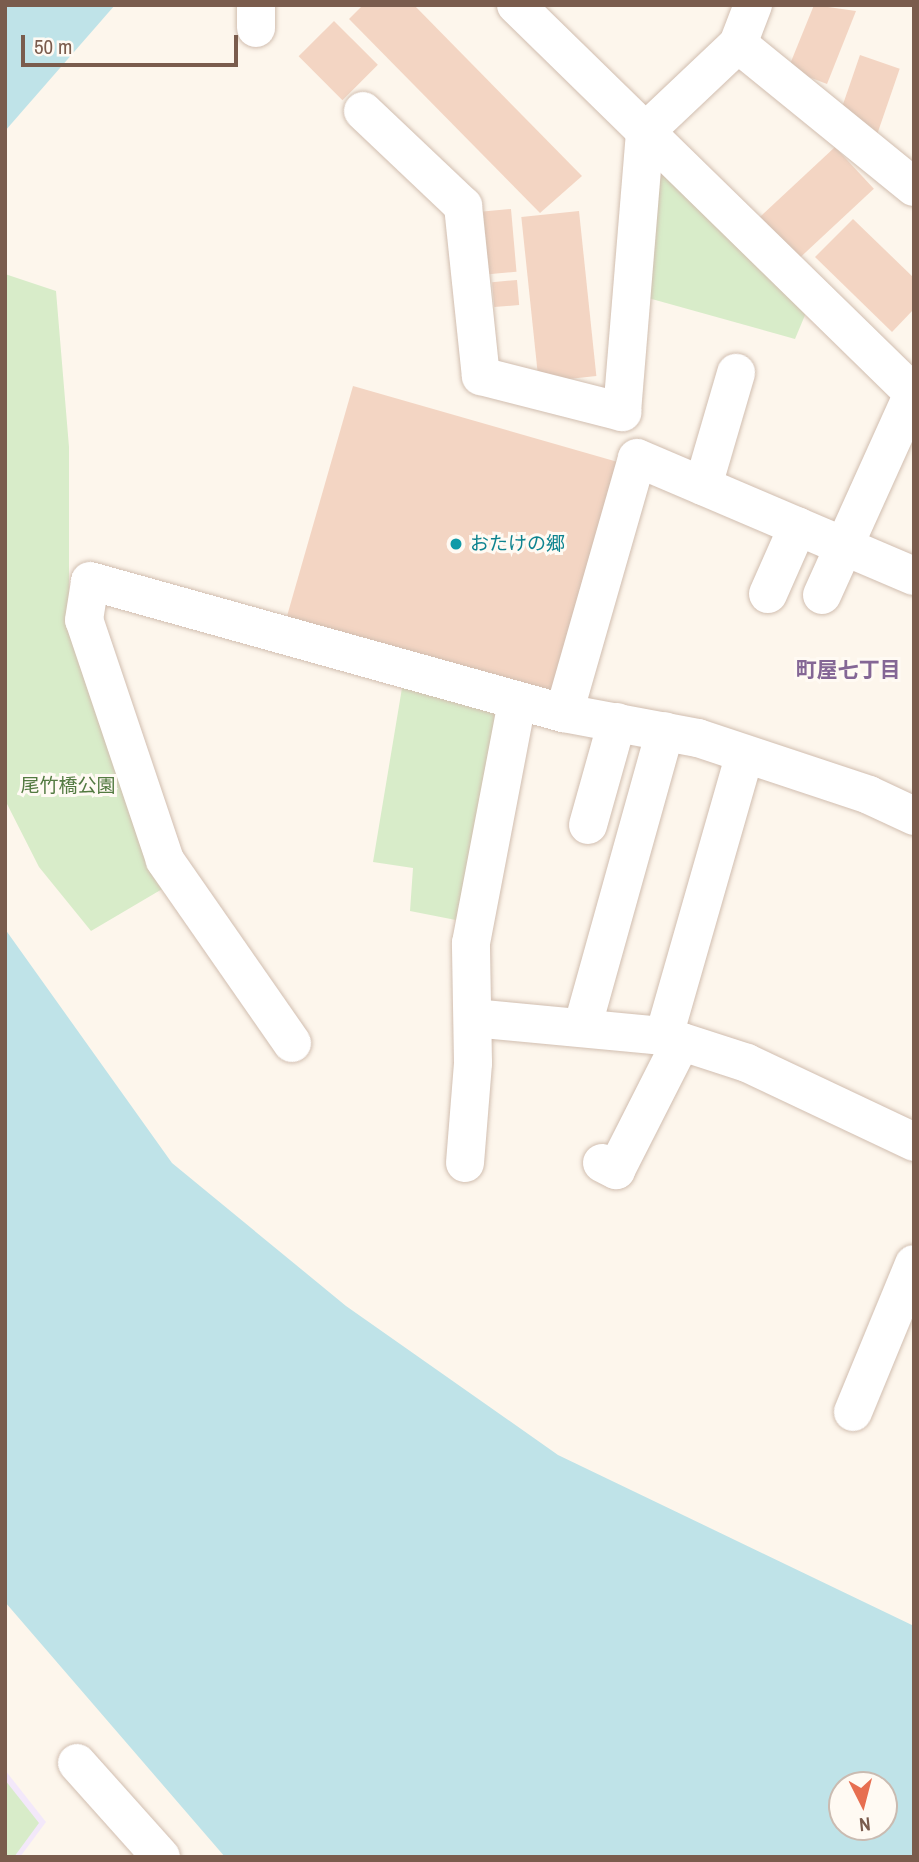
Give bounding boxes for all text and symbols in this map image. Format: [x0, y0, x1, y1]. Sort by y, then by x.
scale bar [24, 21, 242, 65]
text: 50 m [34, 32, 72, 61]
place label: おたけの郷 [470, 533, 565, 555]
marker: おたけの郷 [448, 536, 464, 552]
district label: 町屋七丁目 [796, 657, 900, 683]
park label: 尾竹橋公園 [21, 775, 115, 797]
north arrow [828, 1771, 898, 1841]
text: N [858, 1811, 872, 1838]

